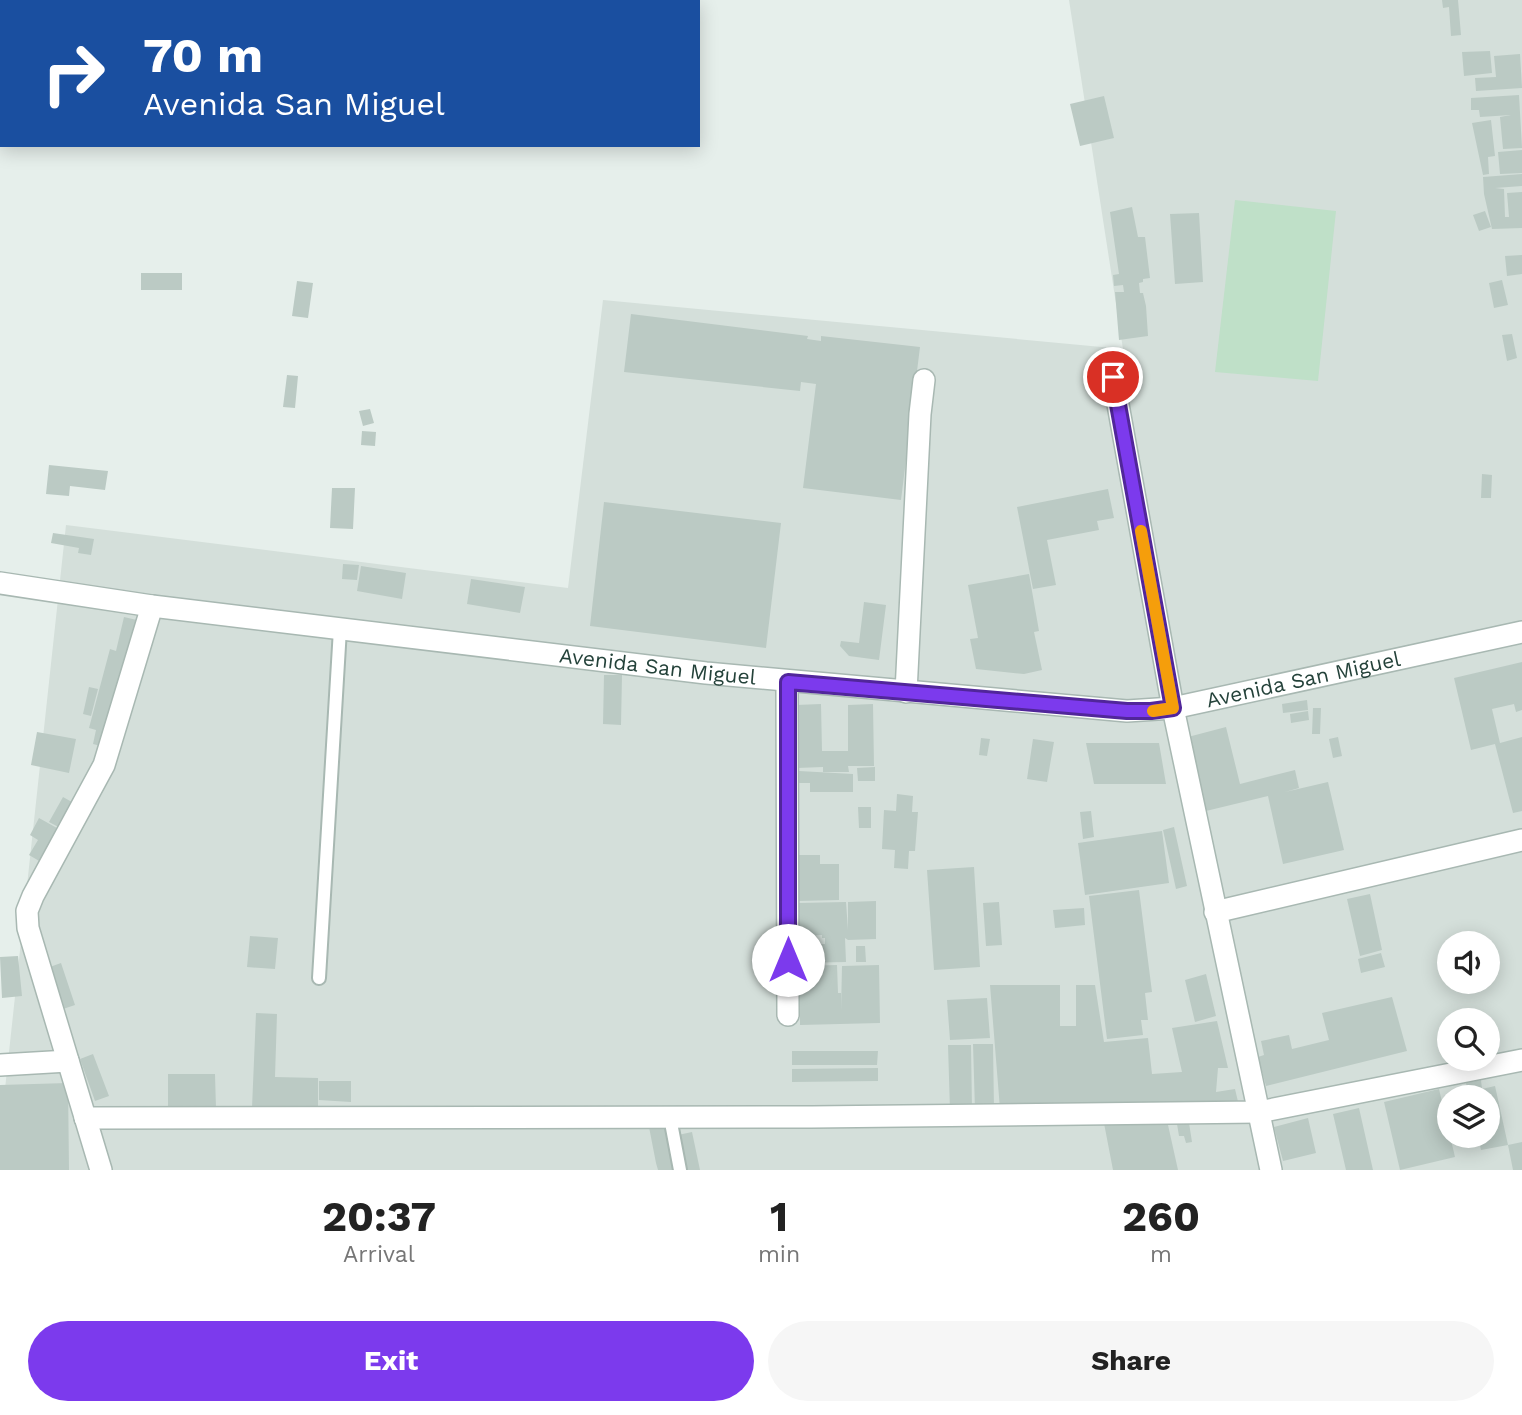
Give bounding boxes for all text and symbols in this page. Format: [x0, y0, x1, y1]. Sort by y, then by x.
text: 70 m [143, 26, 263, 84]
icon: right [28, 28, 119, 119]
text: Avenida San Miguel [143, 85, 445, 123]
pin [1083, 347, 1143, 407]
icon: arrive [1094, 358, 1132, 396]
street label: Avenida San Miguel [558, 642, 758, 690]
street label: Avenida San Miguel [1204, 646, 1403, 712]
position arrow [751, 923, 825, 997]
map controls [1437, 931, 1500, 1148]
button: sound [1437, 931, 1500, 994]
button: search [1437, 1008, 1500, 1071]
button: layers [1437, 1085, 1500, 1148]
text: 20:37 [322, 1192, 436, 1241]
text: 1 [770, 1192, 788, 1241]
text: 260 [1122, 1192, 1200, 1241]
text: Arrival [343, 1241, 415, 1268]
text: min [758, 1241, 800, 1268]
text: m [1150, 1241, 1172, 1268]
button: Exit [28, 1321, 754, 1401]
button: Share [768, 1321, 1494, 1401]

